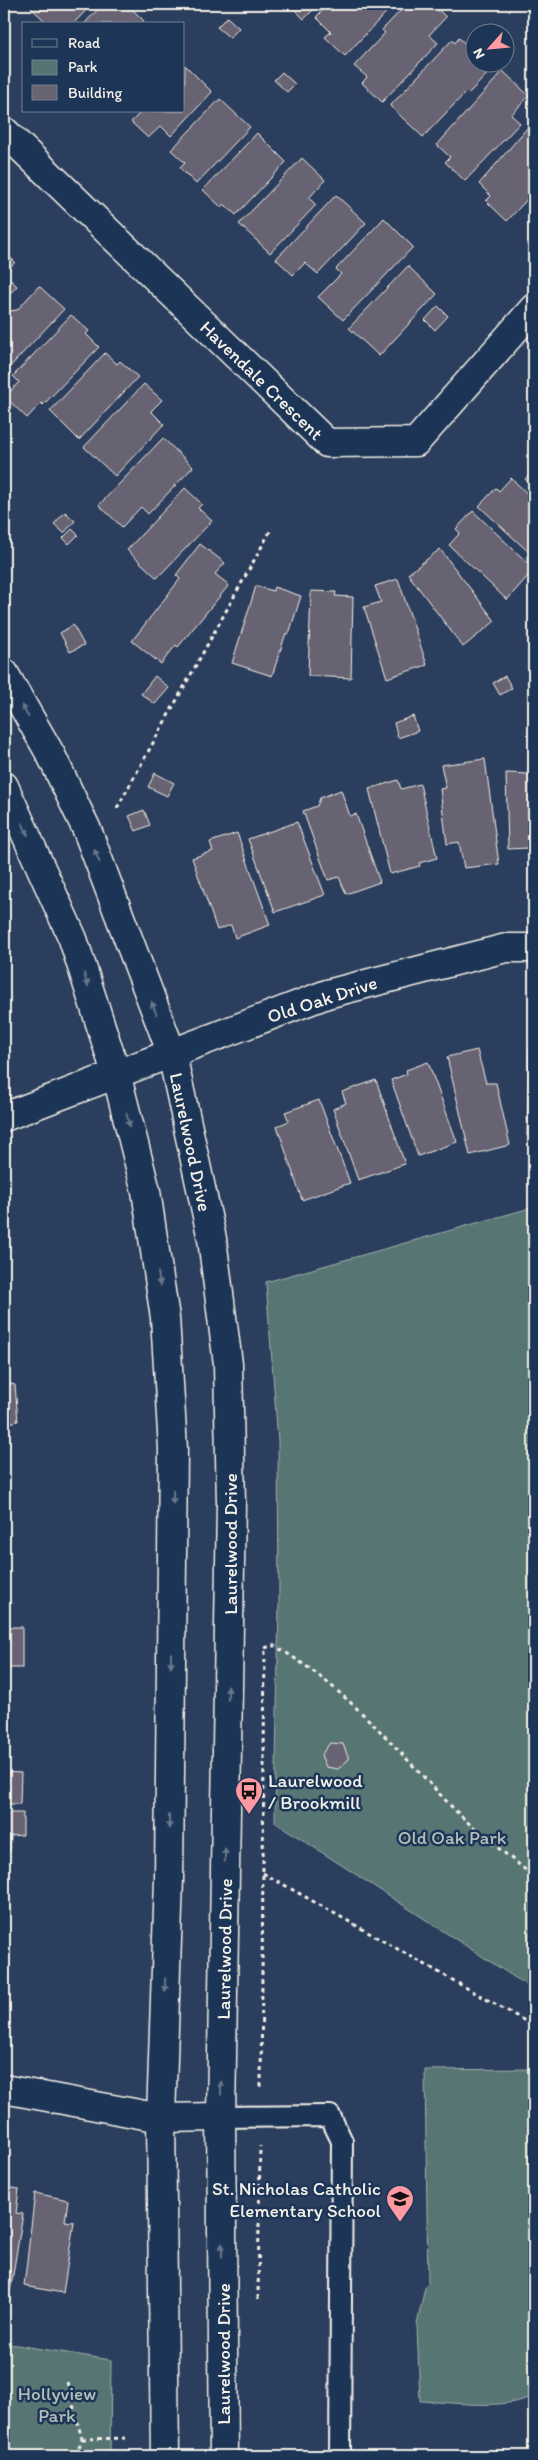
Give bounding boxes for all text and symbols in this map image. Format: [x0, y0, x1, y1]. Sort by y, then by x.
legend [22, 22, 185, 112]
north arrow [466, 22, 516, 72]
text: Road [68, 34, 101, 52]
text: N [469, 46, 489, 62]
text: Park [68, 58, 98, 76]
text: Building [68, 84, 122, 102]
street label: Havendale Crescent [195, 316, 328, 445]
one-way arrow [21, 704, 30, 717]
one-way arrow [21, 822, 29, 837]
one-way arrow [93, 848, 101, 863]
street label: Old Oak Drive [264, 971, 380, 1028]
one-way arrow [82, 973, 90, 988]
one-way arrow [150, 1000, 158, 1015]
street label: Laurelwood Drive [165, 1071, 216, 1214]
one-way arrow [124, 1113, 132, 1128]
one-way arrow [155, 1272, 163, 1288]
street label: Laurelwood Drive [219, 1473, 242, 1615]
one-way arrow [168, 1490, 176, 1506]
one-way arrow [167, 1652, 175, 1668]
one-way arrow [224, 1684, 232, 1700]
place label: Laurelwood / Brookmill [268, 1769, 363, 1814]
bus stop icon: Laurelwood / Brookmill [234, 1776, 264, 1815]
one-way arrow [165, 1815, 173, 1831]
park label: Old Oak Park [398, 1826, 507, 1849]
one-way arrow [221, 1847, 229, 1863]
street label: Laurelwood Drive [212, 1878, 237, 2020]
one-way arrow [161, 1977, 169, 1993]
one-way arrow [218, 2079, 226, 2095]
place label: St. Nicholas Catholic Elementary School [212, 2177, 382, 2222]
school or university icon: St. Nicholas Catholic Elementary School [385, 2184, 415, 2223]
one-way arrow [218, 2242, 226, 2258]
street label: Laurelwood Drive [212, 2283, 235, 2425]
park label: Hollyview Park [18, 2382, 96, 2427]

